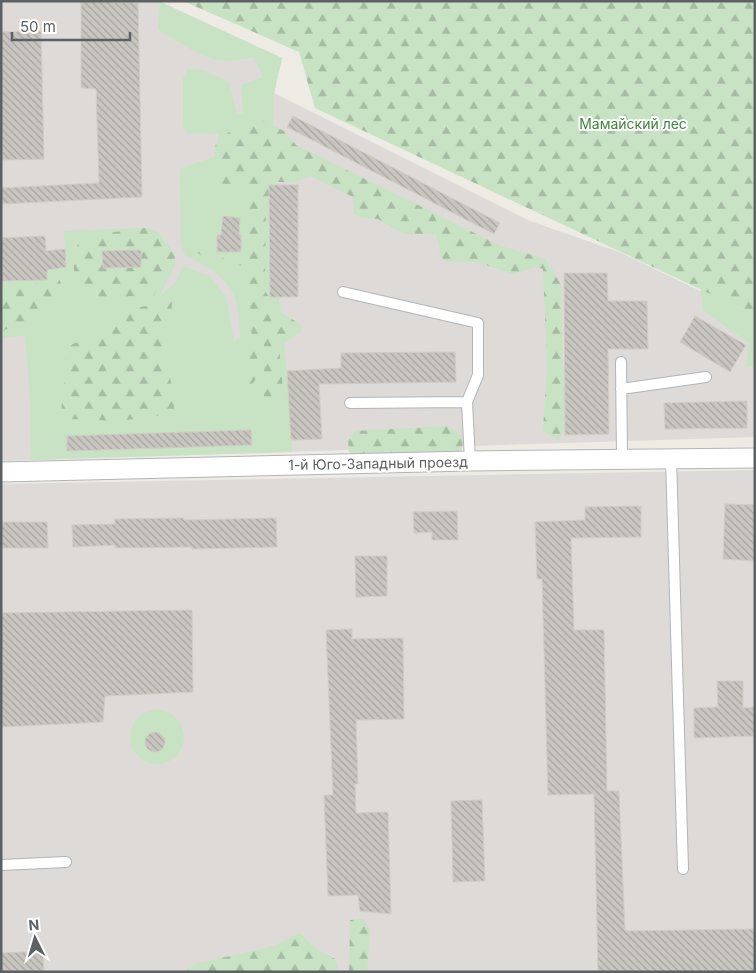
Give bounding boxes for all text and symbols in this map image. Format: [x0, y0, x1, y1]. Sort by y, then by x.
scale bar [12, 10, 130, 42]
text: 50 m [20, 17, 56, 36]
park label: Мамайский лес [579, 115, 687, 132]
street label: 1-й Юго-Западный проезд [288, 453, 468, 473]
north arrow [10, 913, 60, 963]
text: N [28, 916, 40, 933]

